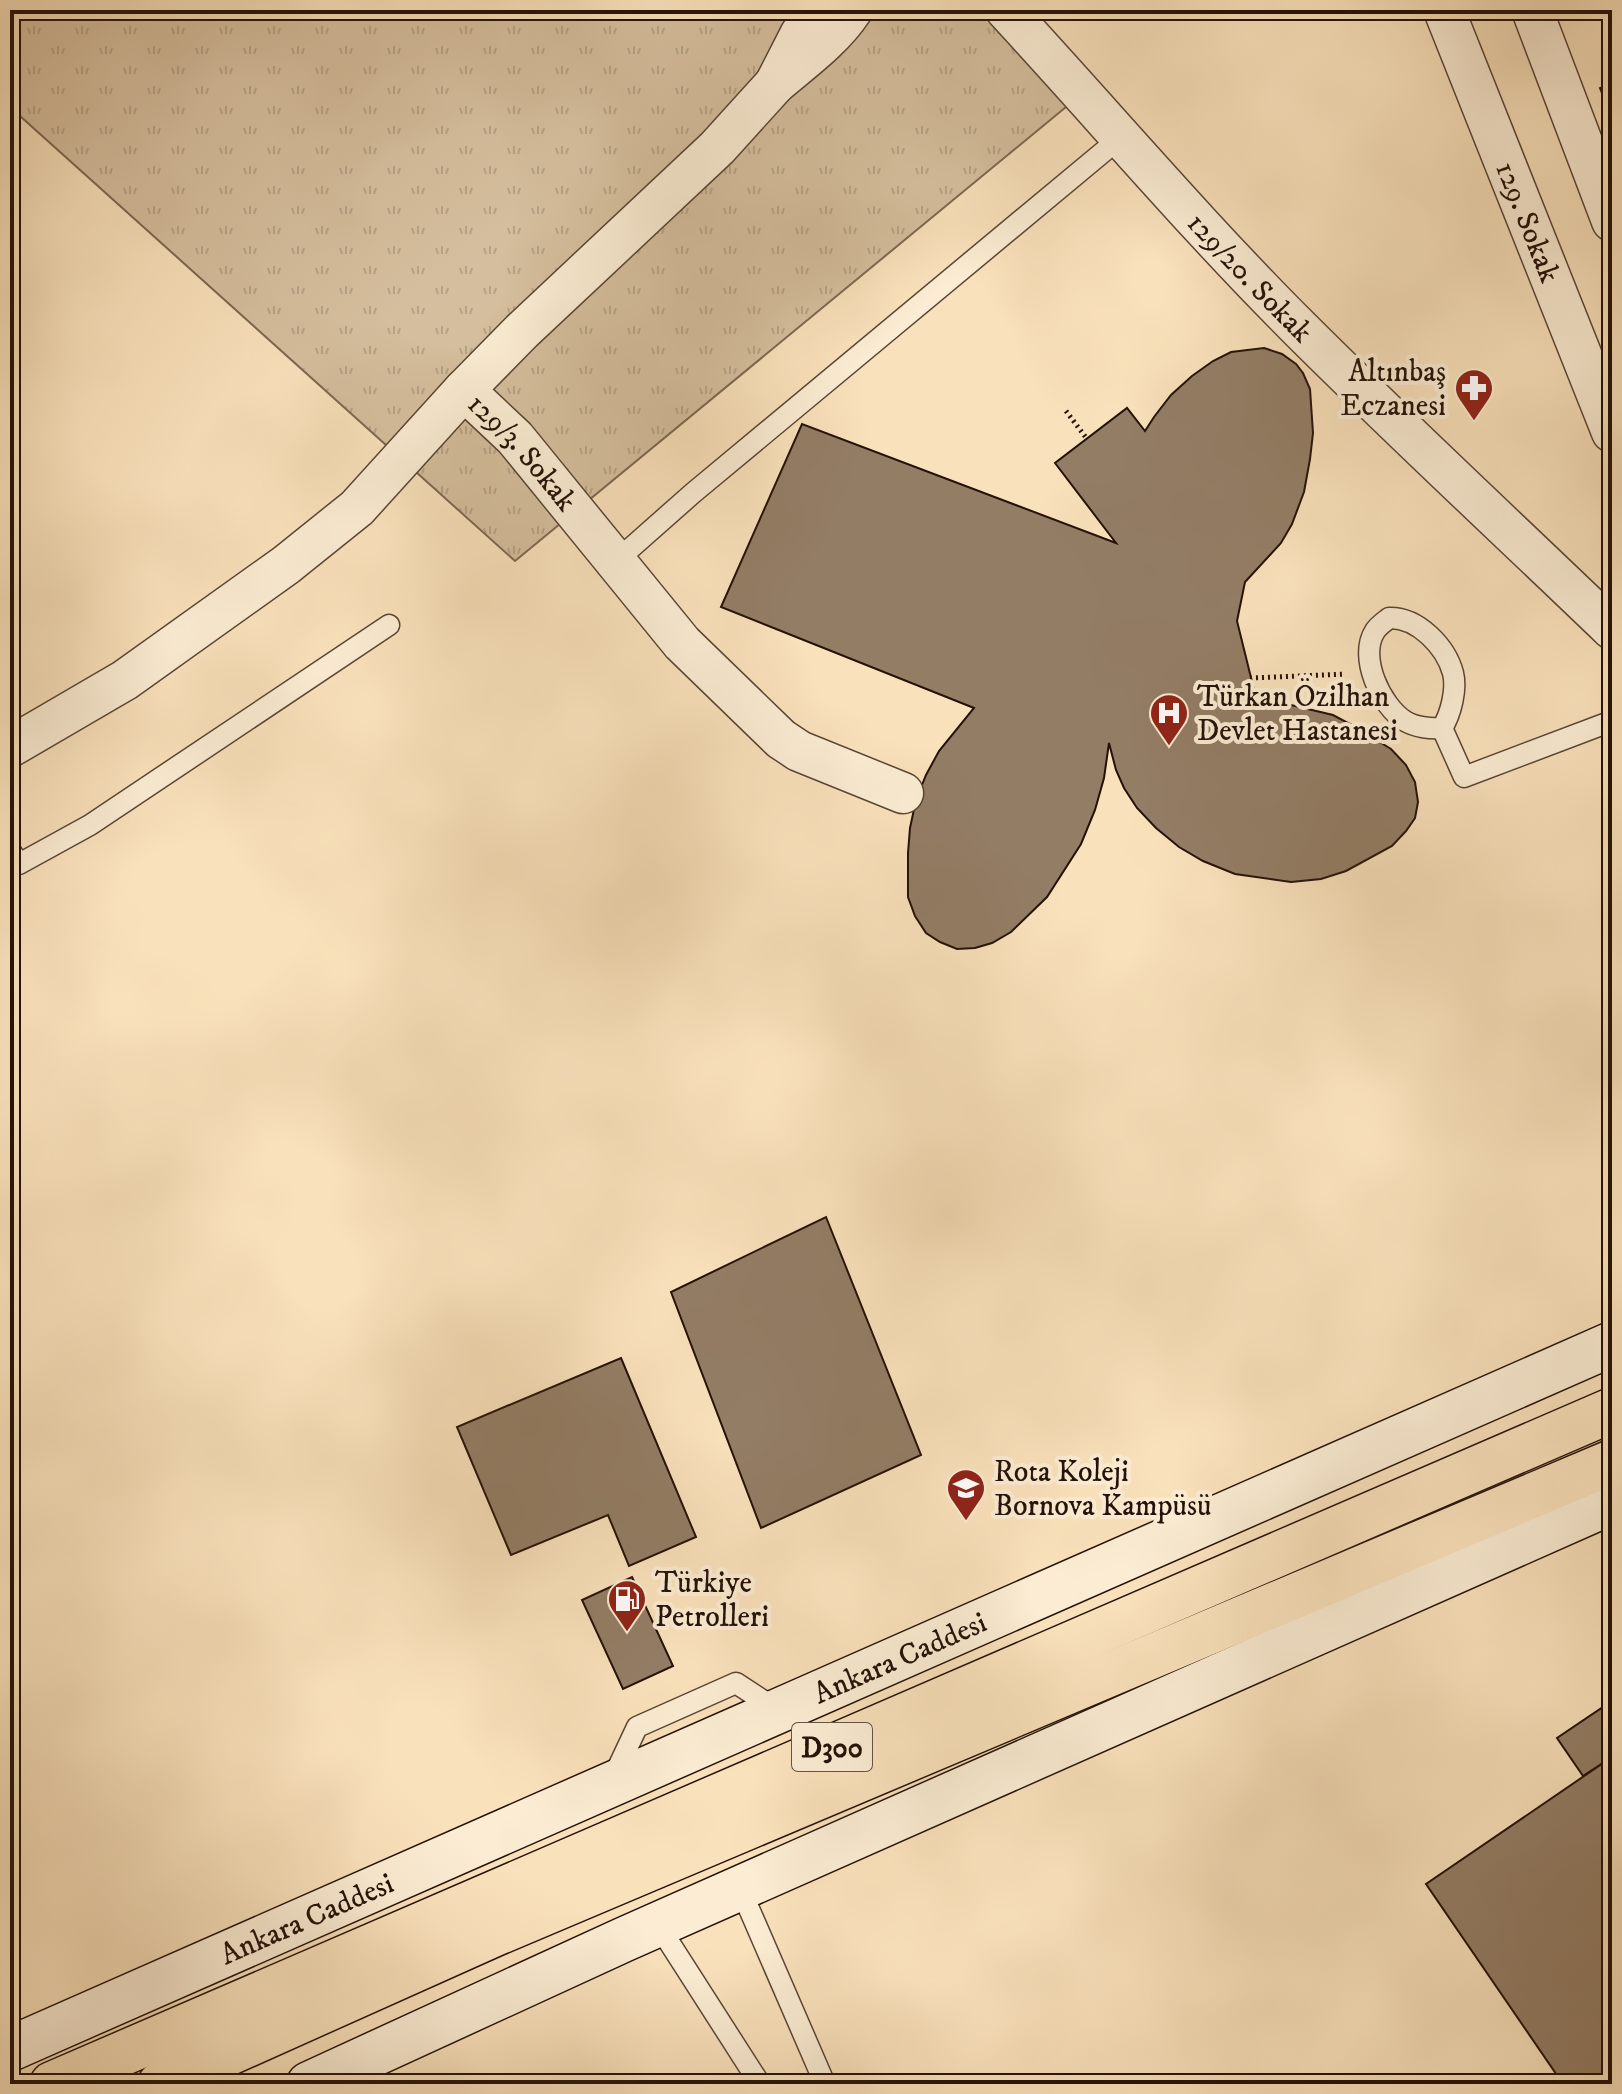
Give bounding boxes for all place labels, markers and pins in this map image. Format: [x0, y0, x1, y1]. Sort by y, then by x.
place label: Altınbaş Eczanesi [1340, 354, 1446, 425]
pharmacy icon: Altınbaş Eczanesi [1453, 367, 1495, 422]
place label: Türkan Özilhan Devlet Hastanesi [1197, 678, 1398, 750]
hospital icon: Türkan Özilhan Devlet Hastanesi [1148, 692, 1190, 747]
place label: Rota Koleji Bornova Kampüsü [994, 1454, 1212, 1525]
school or university icon: Rota Koleji Bornova Kampüsü [945, 1467, 987, 1522]
place label: Türkiye Petrolleri [655, 1565, 769, 1636]
fuel station icon: Türkiye Petrolleri [606, 1578, 648, 1633]

